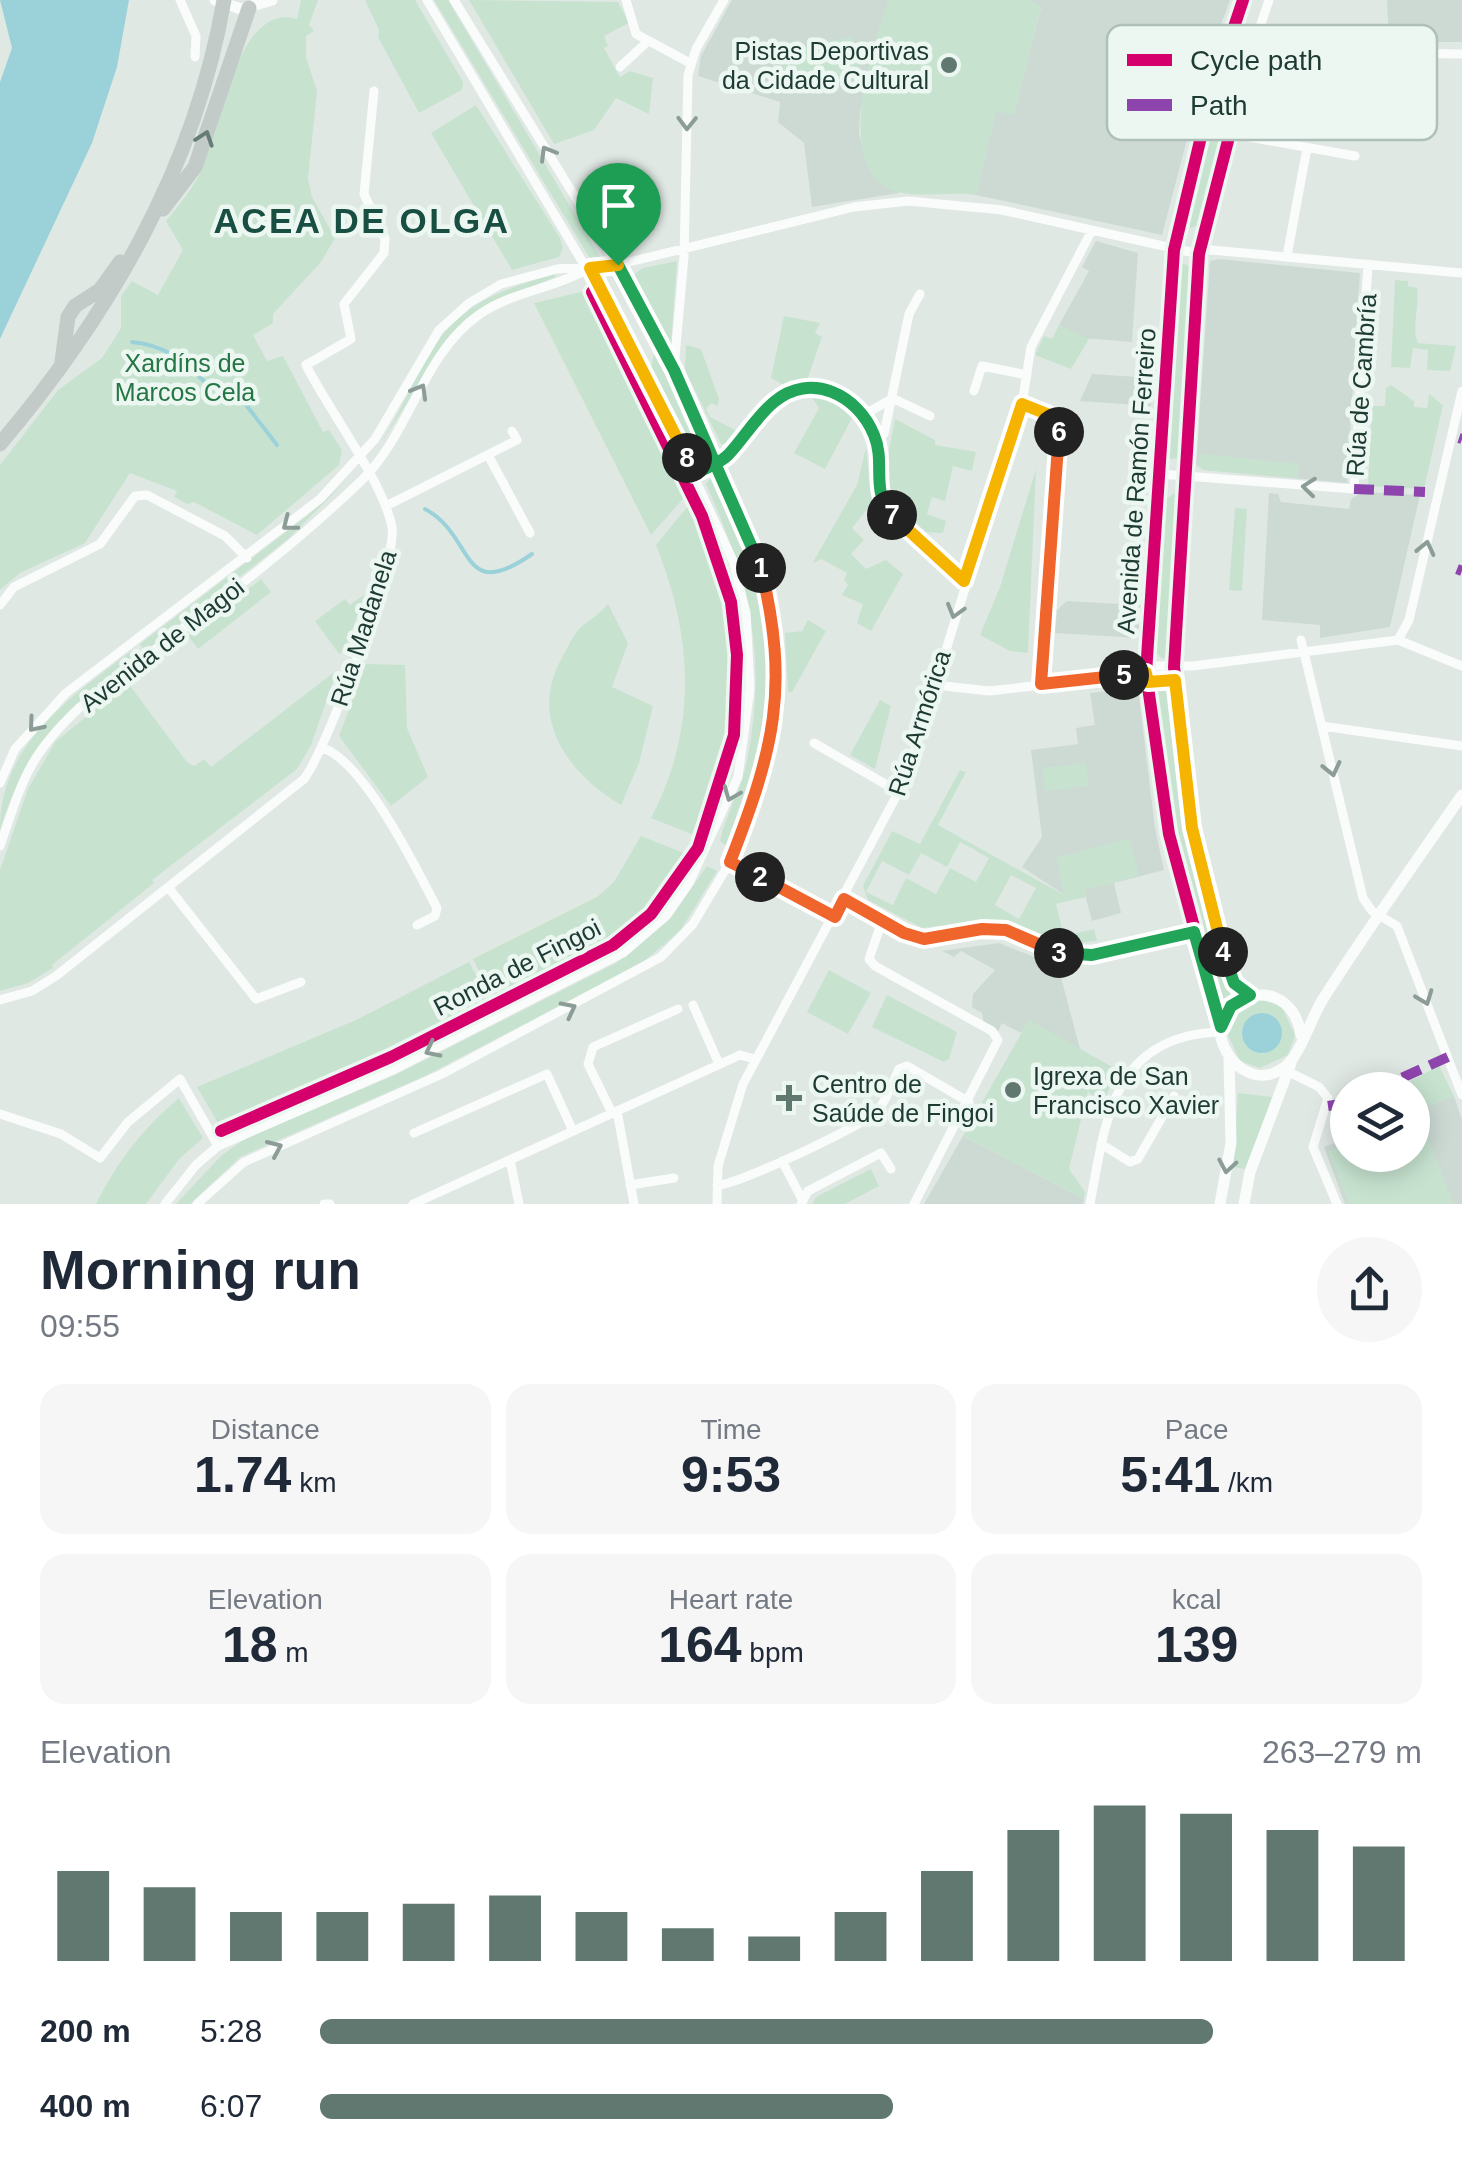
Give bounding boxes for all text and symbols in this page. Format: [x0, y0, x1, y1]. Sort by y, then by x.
legend [1107, 25, 1437, 140]
place label: Pistas Deportivas da Cidade Cultural [722, 37, 929, 94]
text: Cycle path [1190, 45, 1322, 76]
marker: Pistas Deportivas da Cidade Cultural [938, 54, 960, 76]
text: Path [1190, 90, 1248, 121]
one-way arrow [677, 116, 698, 132]
one-way arrow [193, 131, 214, 148]
one-way arrow [540, 146, 559, 164]
pin [576, 163, 661, 266]
icon: arrive [591, 178, 646, 233]
district label: ACEA DE OLGA [213, 201, 511, 240]
street label: Rúa de Cambría [1341, 292, 1381, 477]
street label: Avenida de Ramón Ferreiro [1111, 327, 1161, 635]
park label: Xardíns de Marcos Cela [115, 349, 255, 406]
one-way arrow [408, 384, 427, 402]
pin: 6 [1034, 407, 1084, 457]
text: 6 [1051, 416, 1067, 447]
pin: 8 [662, 433, 712, 483]
text: 8 [679, 442, 695, 473]
one-way arrow [1301, 477, 1317, 498]
pin: 7 [867, 490, 917, 540]
text: 7 [884, 499, 900, 530]
one-way arrow [283, 513, 301, 530]
one-way arrow [1414, 540, 1435, 557]
pin: 1 [736, 543, 786, 593]
street label: Rúa Madanela [325, 546, 401, 710]
text: 1 [753, 552, 769, 583]
street label: Avenida de Magoi [75, 572, 249, 718]
one-way arrow [946, 602, 967, 619]
street label: Rúa Armórica [882, 647, 956, 799]
pin: 5 [1099, 650, 1149, 700]
text: 5 [1116, 659, 1132, 690]
one-way arrow [28, 714, 46, 732]
one-way arrow [1320, 760, 1341, 777]
one-way arrow [722, 784, 742, 802]
pin: 2 [735, 852, 785, 902]
text: 2 [752, 861, 768, 892]
street label: Ronda de Fingoi [429, 913, 605, 1021]
pin: 4 [1198, 927, 1248, 977]
pin: 3 [1034, 928, 1084, 978]
text: 4 [1215, 936, 1231, 967]
text: 3 [1051, 937, 1067, 968]
one-way arrow [1413, 989, 1434, 1006]
one-way arrow [558, 1002, 576, 1021]
one-way arrow [425, 1038, 443, 1057]
place label: Igrexa de San Francisco Xavier [1033, 1062, 1219, 1119]
place label: Centro de Saúde de Fingoi [812, 1070, 994, 1127]
map controls [1330, 1072, 1430, 1172]
button: layers [1330, 1072, 1430, 1172]
marker: Igrexa de San Francisco Xavier [1002, 1079, 1024, 1101]
marker: Centro de Saúde de Fingoi [776, 1085, 802, 1111]
one-way arrow [265, 1140, 283, 1160]
one-way arrow [1217, 1158, 1238, 1175]
button: share [1317, 1237, 1422, 1342]
text: Morning run [40, 1239, 361, 1301]
text: 09:55 [40, 1308, 120, 1344]
text: Distance [211, 1414, 320, 1445]
text: Time [700, 1414, 762, 1445]
text: Pace [1165, 1414, 1229, 1445]
text: 1.74 [194, 1447, 291, 1503]
text: 9:53 [681, 1447, 781, 1503]
text: 5:41 [1120, 1447, 1220, 1503]
text: km [291, 1467, 337, 1498]
text: /km [1220, 1467, 1273, 1498]
text: Elevation [208, 1584, 323, 1615]
text: Heart rate [669, 1584, 793, 1615]
text: kcal [1172, 1584, 1222, 1615]
text: 18 [222, 1617, 278, 1673]
text: 164 [658, 1617, 742, 1673]
text: 139 [1155, 1617, 1238, 1673]
text: m [278, 1637, 309, 1668]
text: bpm [742, 1637, 804, 1668]
text: Elevation [40, 1734, 172, 1770]
text: 263–279 m [1262, 1734, 1422, 1770]
text: 200 m [40, 2013, 131, 2049]
text: 5:28 [200, 2013, 262, 2049]
text: 400 m [40, 2088, 131, 2124]
text: 6:07 [200, 2088, 262, 2124]

